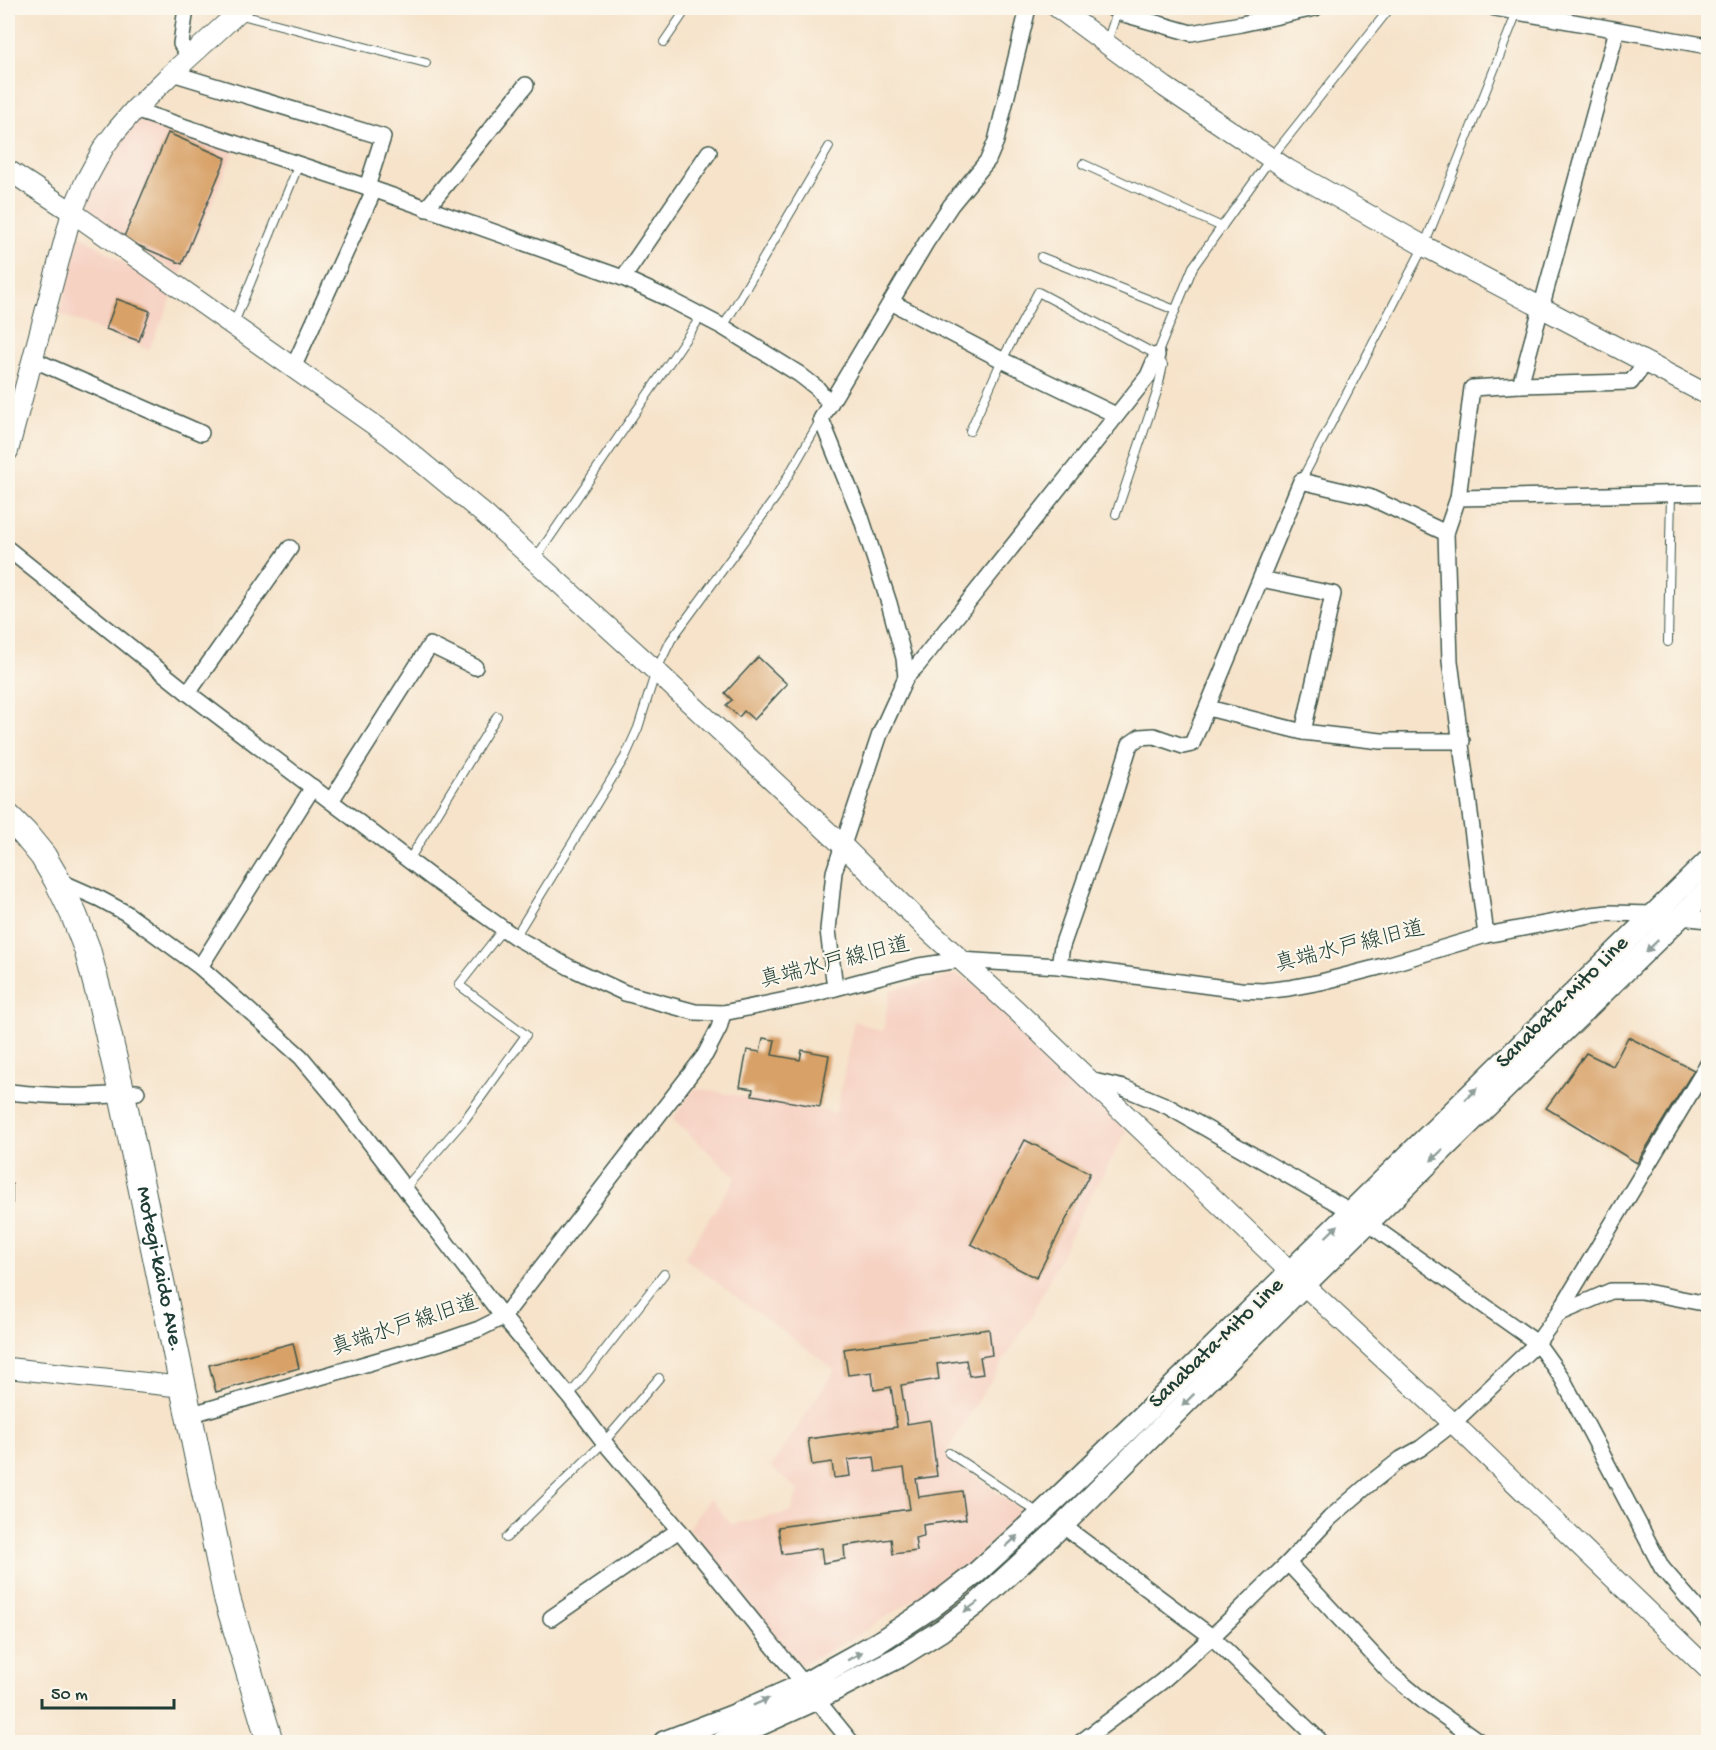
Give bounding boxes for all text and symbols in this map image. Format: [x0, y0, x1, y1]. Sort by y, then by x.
street label: 真端水戸線旧道 [1272, 916, 1428, 979]
street label: Sanabata-Mito Line [1491, 931, 1635, 1075]
street label: 真端水戸線旧道 [757, 932, 913, 995]
one-way arrow [1645, 938, 1659, 952]
one-way arrow [1464, 1087, 1478, 1101]
one-way arrow [1431, 1148, 1445, 1162]
street label: Motegi-kaido Ave. [129, 1184, 188, 1355]
one-way arrow [1325, 1224, 1339, 1238]
street label: Sanabata-Mito Line [1144, 1273, 1290, 1415]
street label: 真端水戸線旧道 [327, 1290, 482, 1363]
one-way arrow [1181, 1392, 1195, 1406]
one-way arrow [1004, 1535, 1019, 1548]
one-way arrow [964, 1601, 979, 1613]
one-way arrow [847, 1650, 863, 1661]
scale bar [42, 1672, 174, 1710]
text: 50 m [51, 1685, 88, 1706]
one-way arrow [753, 1698, 770, 1707]

